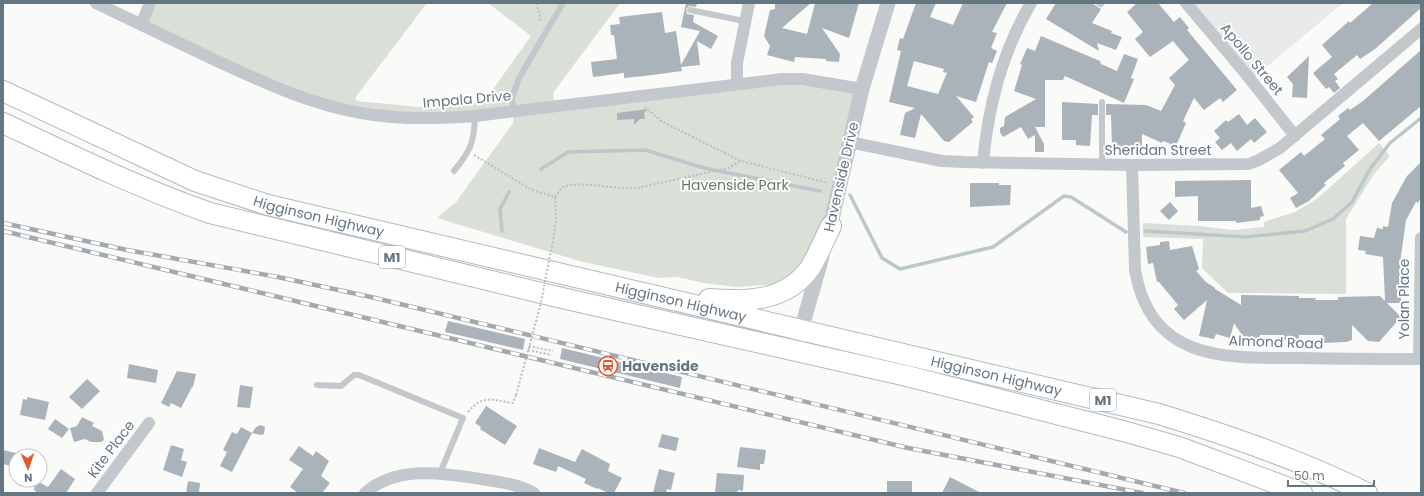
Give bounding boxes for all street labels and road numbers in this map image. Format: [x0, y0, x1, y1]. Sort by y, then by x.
street label: Apollo Street [1216, 19, 1288, 99]
street label: Impala Drive [422, 85, 512, 113]
street label: Havenside Drive [819, 120, 863, 234]
street label: Sheridan Street [1104, 140, 1212, 160]
street label: Higginson Highway [251, 191, 386, 242]
road number: M1 [379, 246, 405, 268]
street label: Yolan Place [1394, 258, 1414, 339]
street label: Higginson Highway [613, 277, 748, 327]
street label: Almond Road [1228, 330, 1324, 354]
street label: Higginson Highway [929, 351, 1064, 401]
road number: M1 [1090, 389, 1116, 411]
street label: Kite Place [83, 416, 139, 482]

